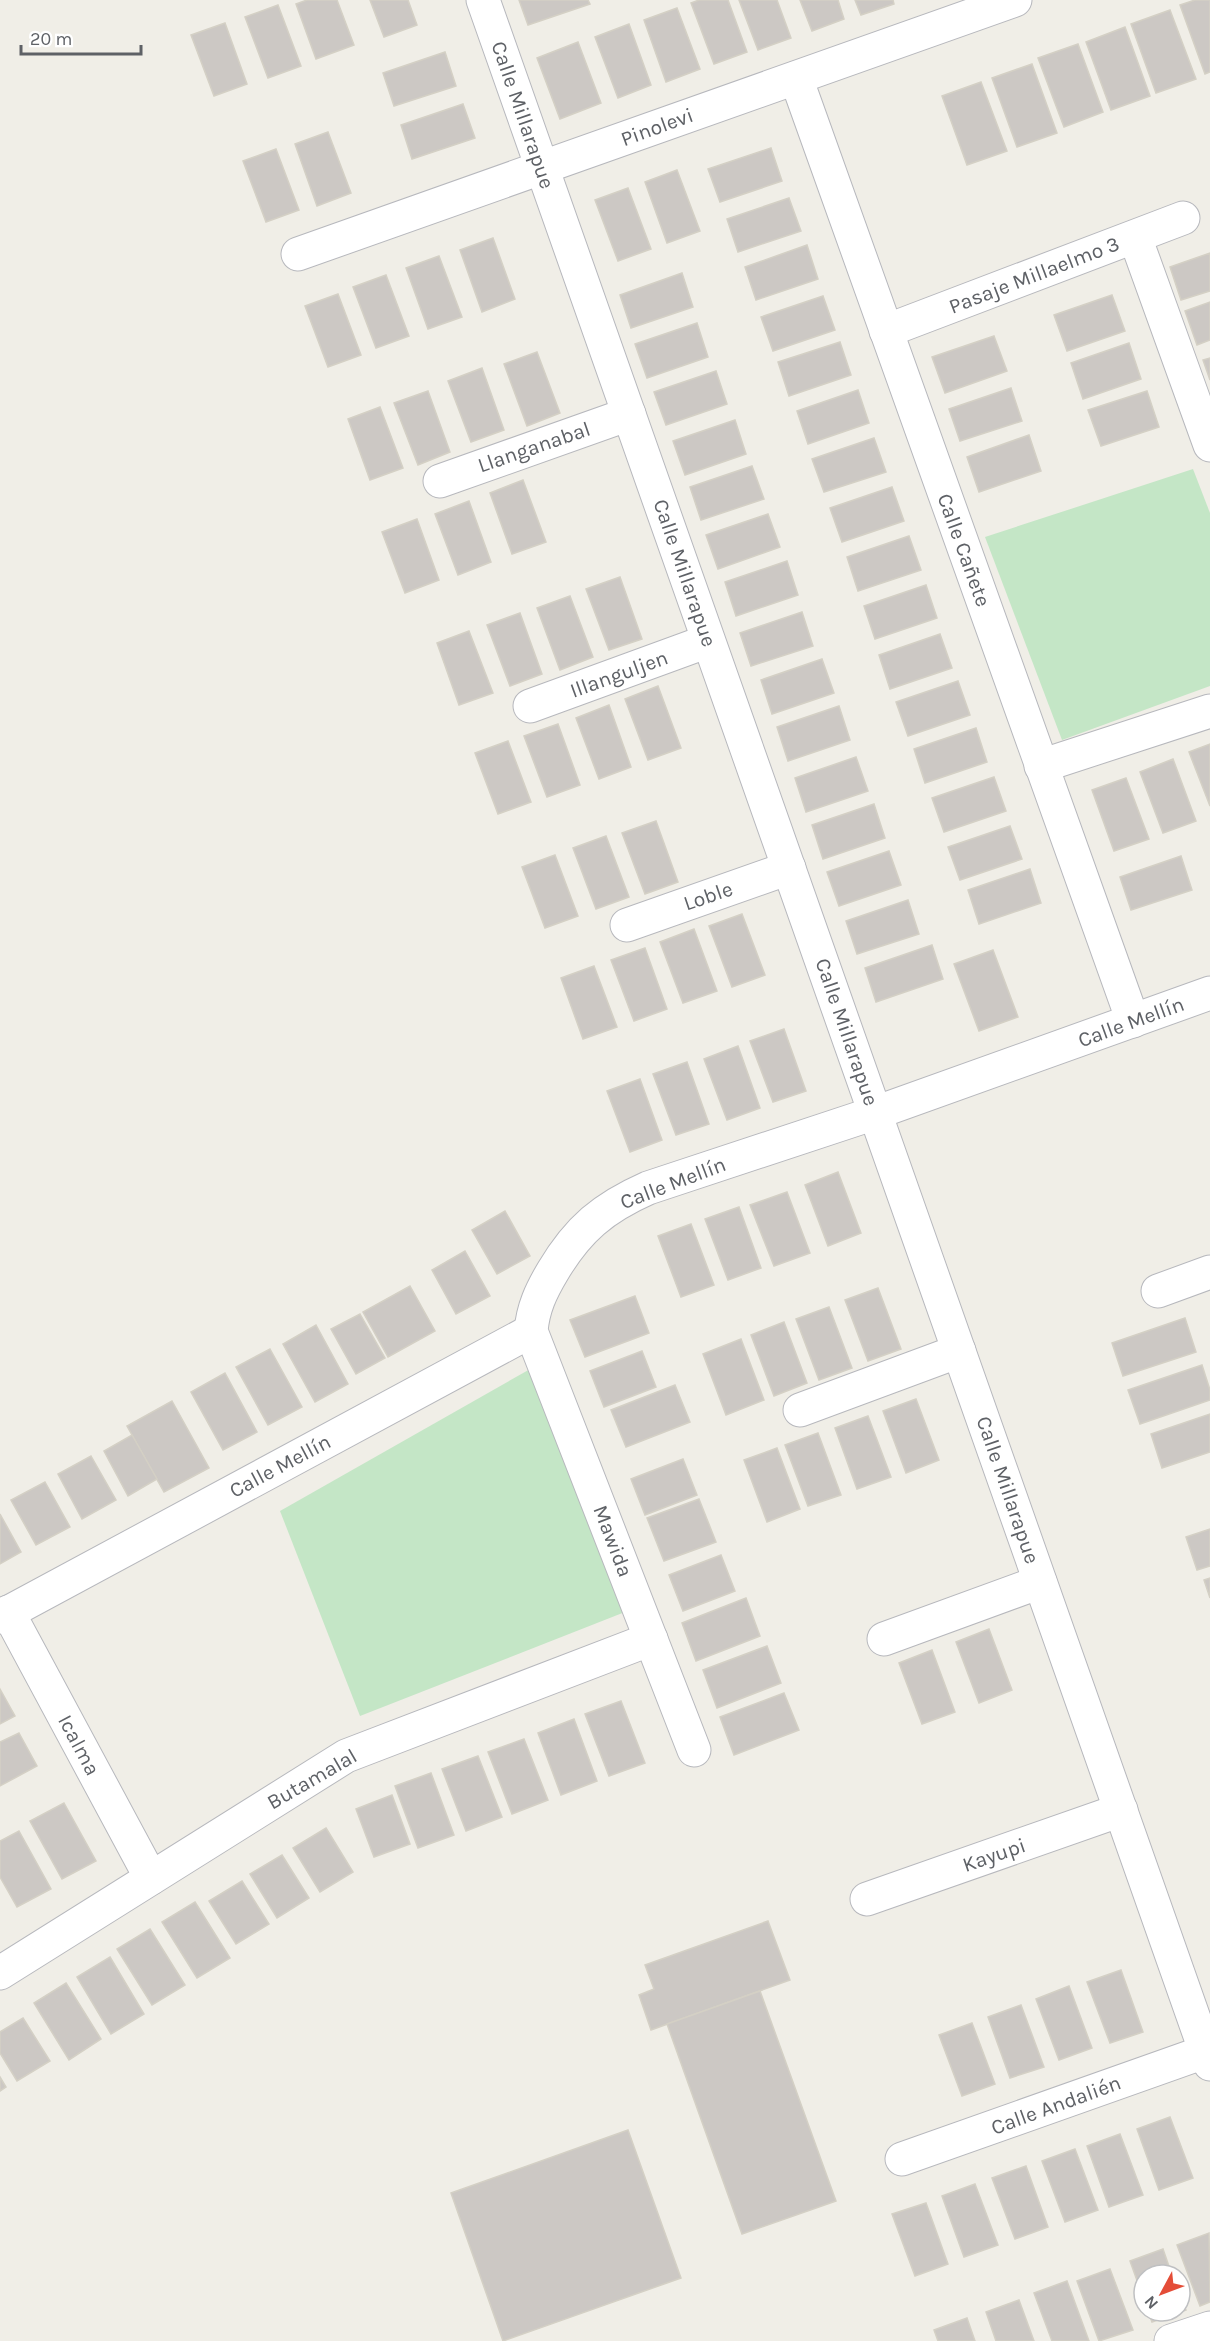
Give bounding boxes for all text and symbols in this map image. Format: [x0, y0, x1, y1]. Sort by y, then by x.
scale bar [21, 18, 141, 56]
text: 20 m [30, 28, 72, 50]
street label: Calle Millarapue [487, 38, 559, 192]
street label: Pinolevi [617, 103, 697, 151]
street label: Pasaje Millaelmo 3 [945, 231, 1123, 319]
street label: Llanganabal [475, 417, 593, 477]
street label: Calle Cañete [932, 490, 996, 610]
street label: Calle Millarapue [649, 496, 721, 650]
street label: Illanguljen [567, 645, 671, 703]
street label: Loble [680, 876, 736, 916]
street label: Calle Millarapue [811, 955, 883, 1109]
street label: Calle Mellín [1075, 992, 1187, 1052]
street label: Calle Mellín [617, 1152, 729, 1214]
street label: Calle Millarapue [972, 1413, 1044, 1567]
street label: Calle Mellín [225, 1429, 335, 1503]
street label: Mawida [588, 1502, 638, 1580]
street label: Icalma [53, 1711, 105, 1779]
street label: Butamalal [263, 1744, 361, 1814]
street label: Kayupi [959, 1833, 1029, 1877]
street label: Calle Andalién [988, 2070, 1124, 2140]
north arrow [1132, 2263, 1192, 2323]
text: N [1140, 2292, 1162, 2313]

